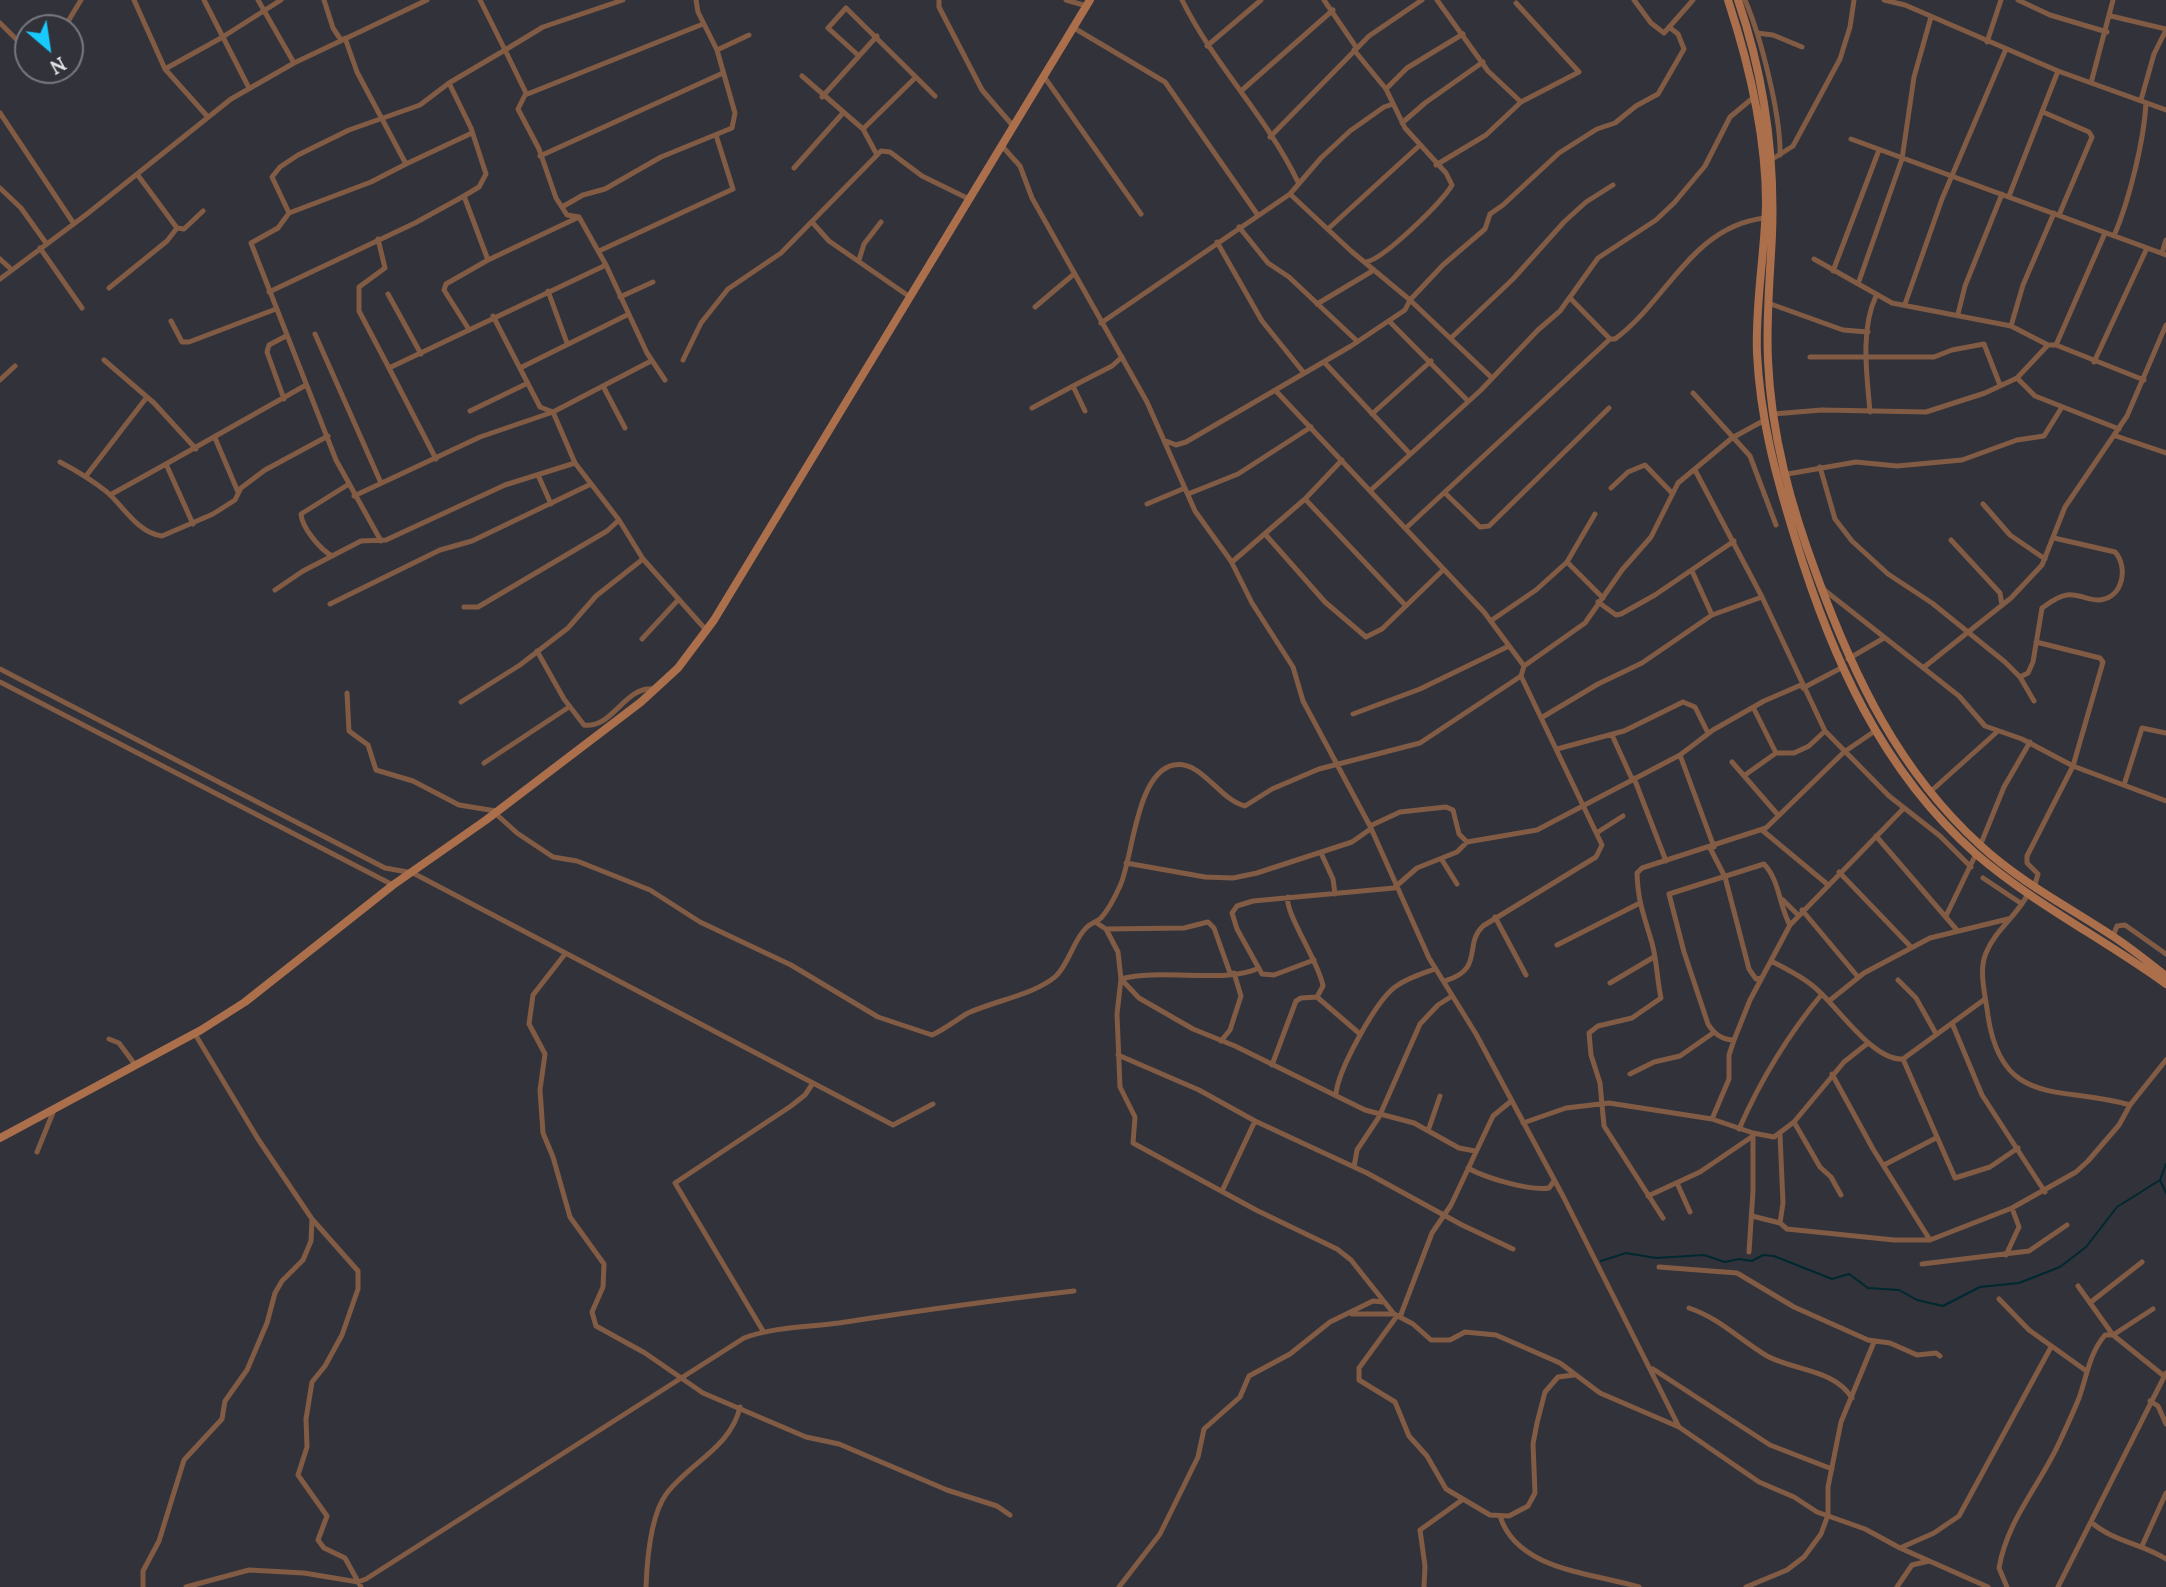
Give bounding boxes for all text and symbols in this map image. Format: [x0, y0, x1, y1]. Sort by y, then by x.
north arrow [14, 14, 84, 84]
text: N [46, 52, 70, 80]

